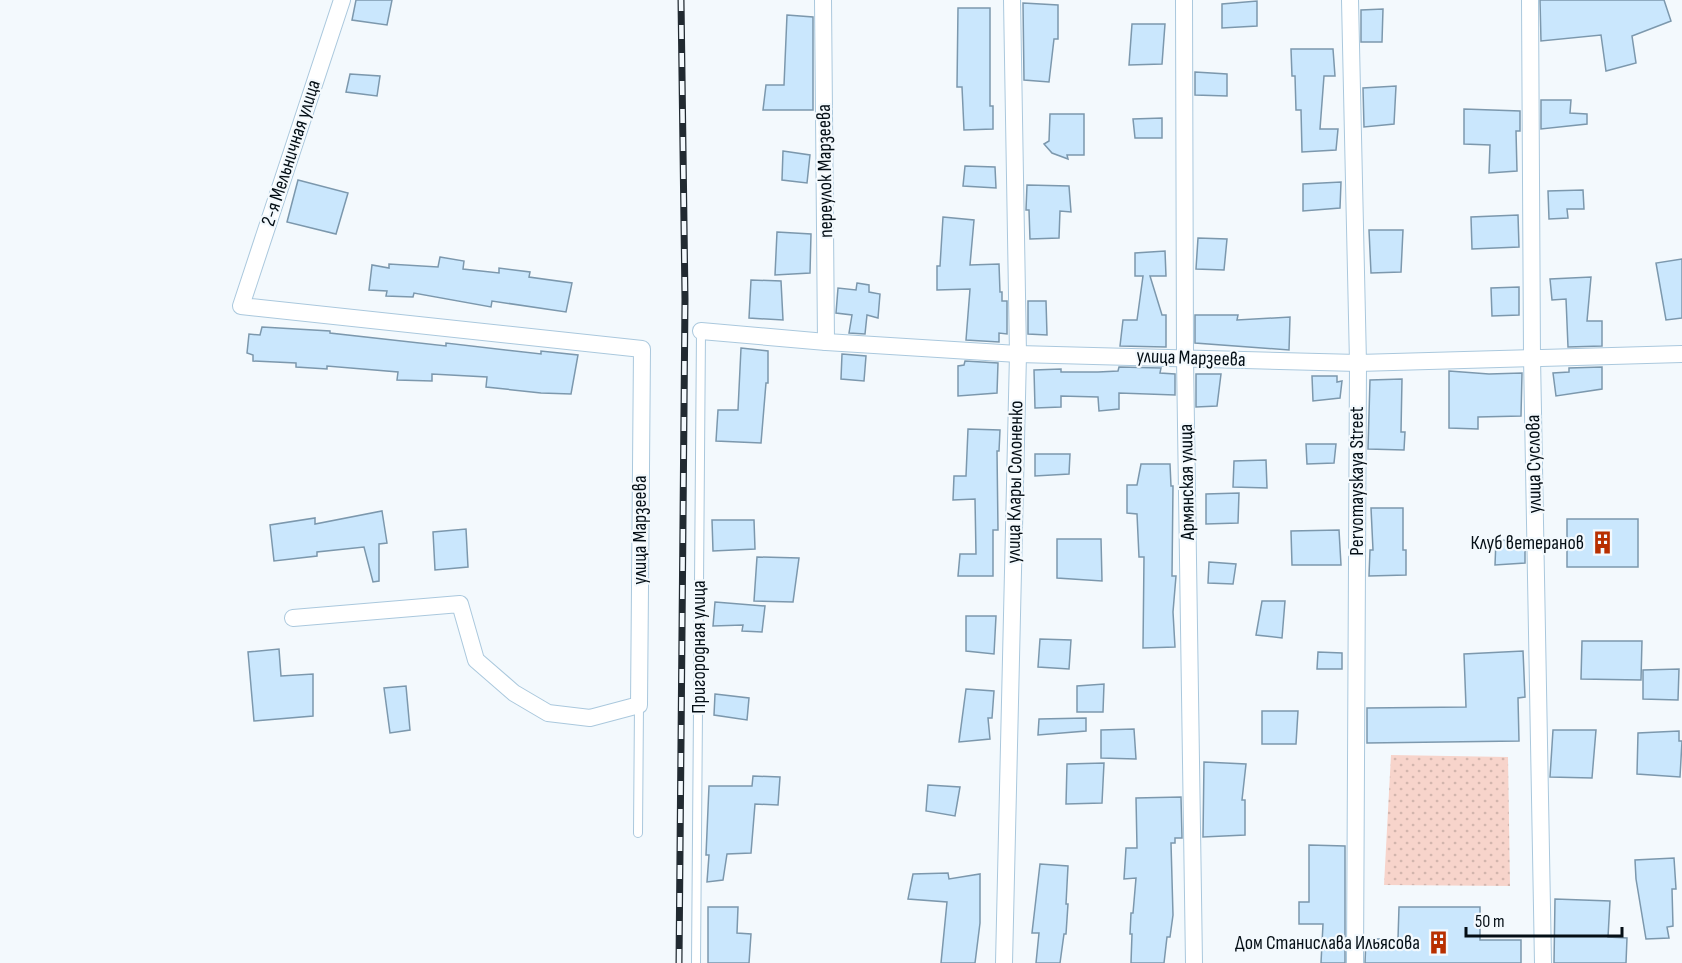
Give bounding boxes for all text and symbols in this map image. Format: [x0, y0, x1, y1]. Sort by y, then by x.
street label: 2-я Мельничная улица [256, 77, 326, 229]
street label: переулок Марзеева [812, 104, 838, 238]
street label: улица Марзеева [1136, 344, 1246, 372]
street label: улица Клары Солоненко [1002, 400, 1028, 564]
street label: Pervomayskaya Street [1345, 406, 1369, 556]
street label: улица Суслова [1521, 414, 1547, 514]
street label: Армянская улица [1174, 424, 1200, 541]
street label: улица Марзеева [628, 475, 652, 585]
building icon: Клуб ветеранов [1589, 530, 1615, 556]
place label: Клуб ветеранов [1471, 531, 1584, 555]
street label: Пригородная улица [687, 580, 711, 714]
scale bar [1466, 900, 1622, 938]
text: 50 m [1475, 911, 1505, 932]
building icon: Дом Станислава Ильясова [1425, 930, 1451, 956]
place label: Дом Станислава Ильясова [1235, 931, 1420, 955]

